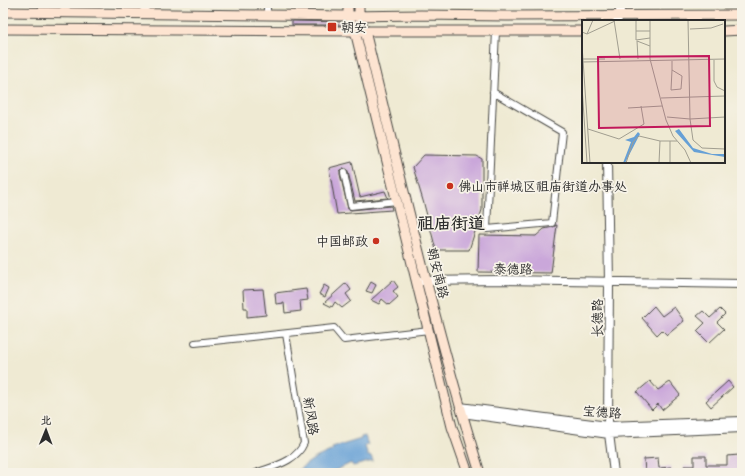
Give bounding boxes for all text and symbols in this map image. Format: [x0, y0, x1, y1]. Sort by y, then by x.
place label: 朝安 [341, 20, 367, 35]
inset map [582, 20, 725, 163]
marker: 朝安 [326, 21, 338, 33]
place label: 佛山市禅城区祖庙街道办事处 [458, 179, 627, 194]
marker: 佛山市禅城区祖庙街道办事处 [445, 181, 455, 191]
district label: 祖庙街道 [417, 213, 485, 233]
place label: 中国邮政 [316, 234, 368, 249]
marker: 中国邮政 [371, 236, 381, 246]
street label: 朝安南路 [424, 246, 452, 300]
street label: 泰德路 [493, 261, 533, 277]
street label: 长德路 [590, 298, 605, 338]
street label: 新风路 [301, 396, 321, 436]
street label: 宝德路 [582, 403, 622, 421]
north arrow [26, 410, 66, 450]
text: 北 [41, 414, 52, 427]

